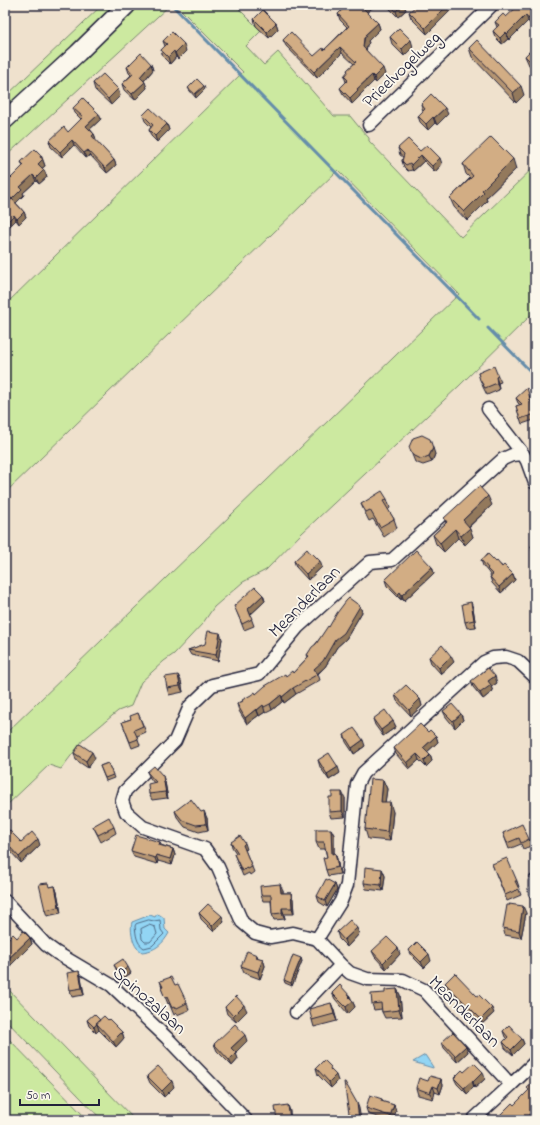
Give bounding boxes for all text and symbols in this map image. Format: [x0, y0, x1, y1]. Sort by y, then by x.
street label: Prieelvogelweg [357, 26, 448, 116]
street label: Meanderlaan [263, 560, 347, 644]
street label: Spinozalaan [106, 961, 191, 1042]
street label: Meanderlaan [422, 970, 506, 1054]
scale bar [20, 1081, 99, 1107]
text: 50 m [26, 1087, 50, 1105]

